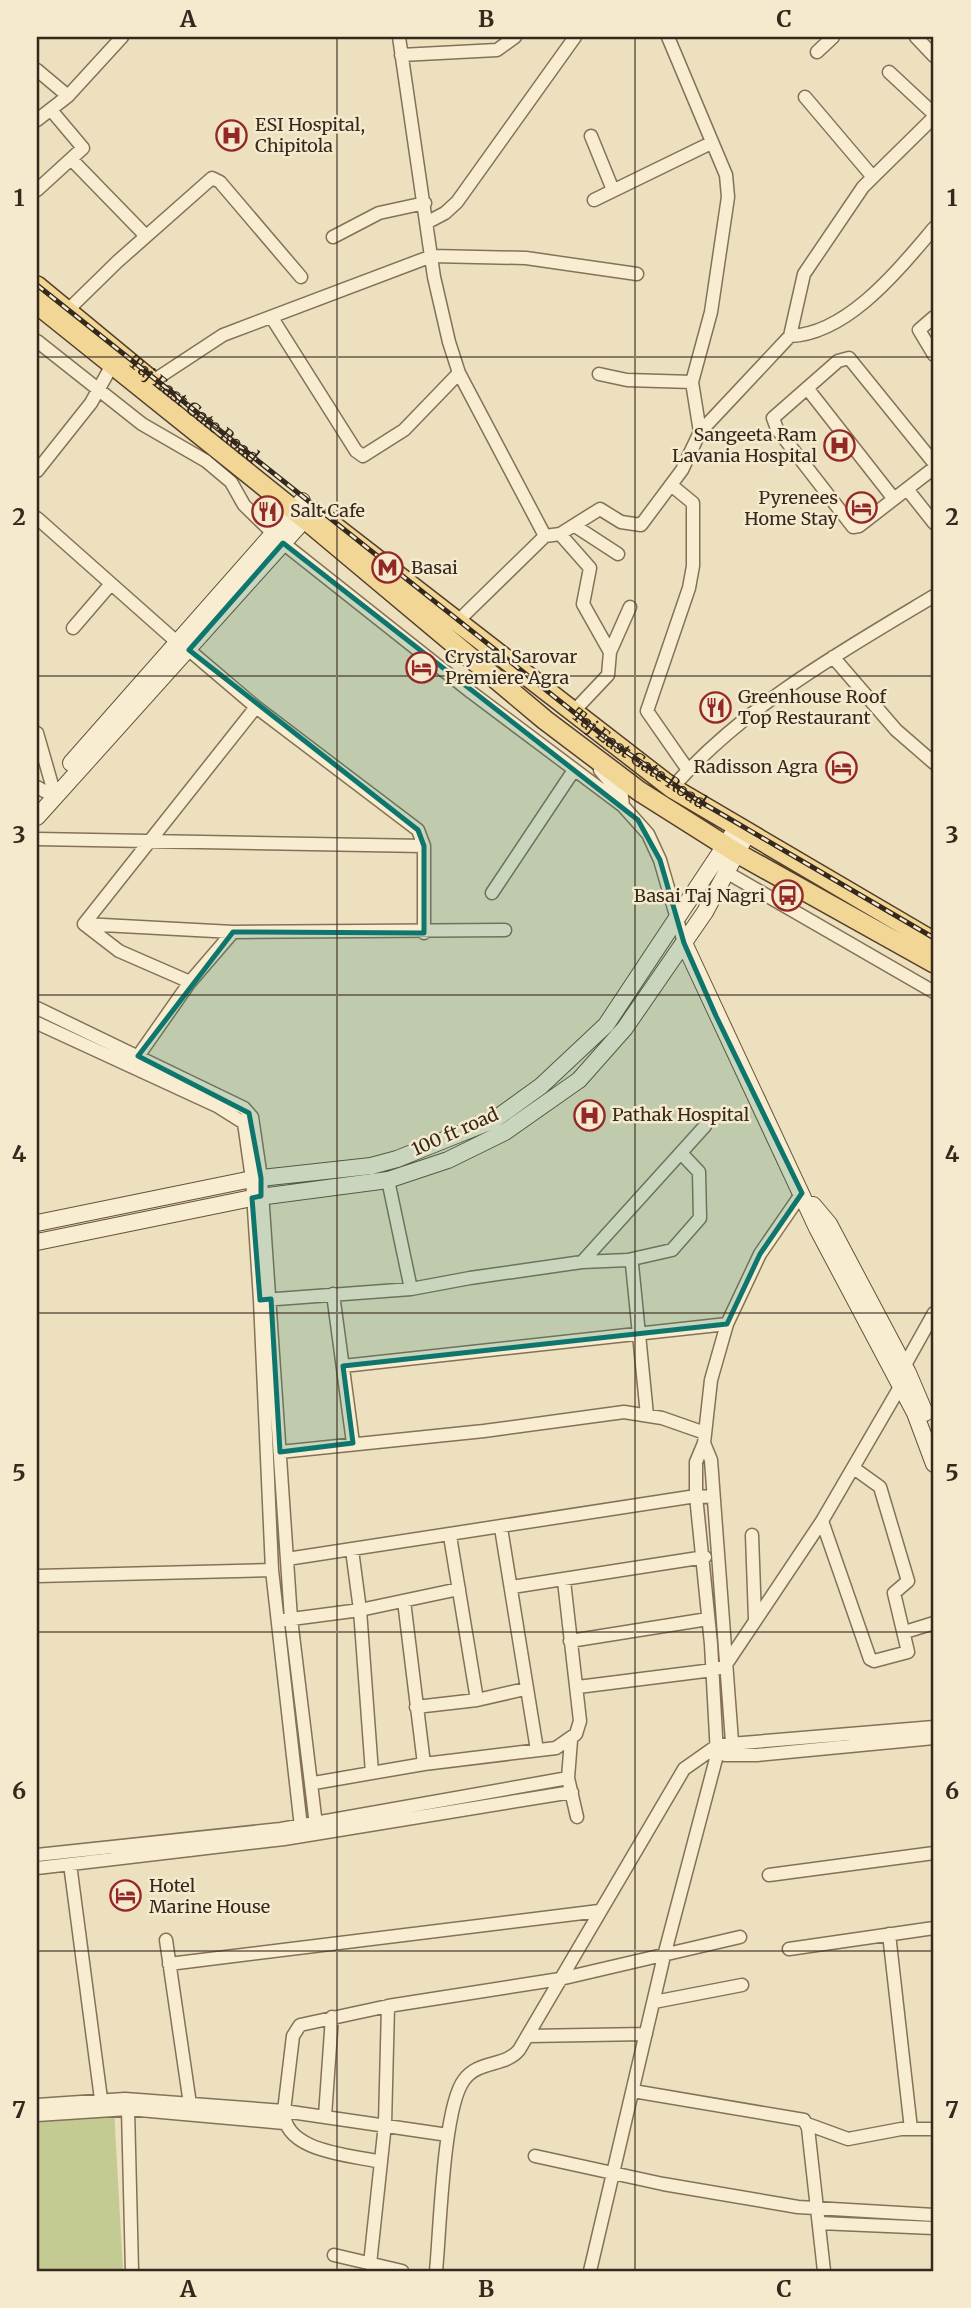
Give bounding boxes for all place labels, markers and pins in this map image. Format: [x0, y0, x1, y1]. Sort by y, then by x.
place label: ESI Hospital, Chipitola [255, 113, 365, 157]
hospital icon: ESI Hospital, Chipitola [215, 118, 249, 152]
place label: Sangeeta Ram Lavania Hospital [672, 423, 817, 467]
hospital icon: Sangeeta Ram Lavania Hospital [823, 428, 857, 462]
place label: Pyrenees Home Stay [744, 486, 839, 530]
hotel icon: Pyrenees Home Stay [844, 491, 878, 525]
restaurant icon: Salt Cafe [250, 494, 284, 528]
place label: Salt Cafe [290, 499, 365, 522]
metro station icon: Basai [371, 551, 405, 585]
place label: Basai [411, 556, 458, 579]
place label: Crystal Sarovar Premiere Agra [445, 645, 577, 689]
hotel icon: Crystal Sarovar Premiere Agra [405, 650, 439, 684]
place label: Greenhouse Roof Top Restaurant [738, 685, 887, 729]
restaurant icon: Greenhouse Roof Top Restaurant [698, 690, 732, 724]
hotel icon: Radisson Agra [824, 750, 858, 784]
place label: Radisson Agra [693, 755, 818, 778]
bus stop icon: Basai Taj Nagri [771, 879, 805, 913]
place label: Basai Taj Nagri [634, 884, 765, 907]
hospital icon: Pathak Hospital [572, 1098, 606, 1132]
place label: Pathak Hospital [612, 1103, 750, 1126]
place label: Hotel Marine House [149, 1874, 270, 1918]
hotel icon: Hotel Marine House [109, 1879, 143, 1913]

